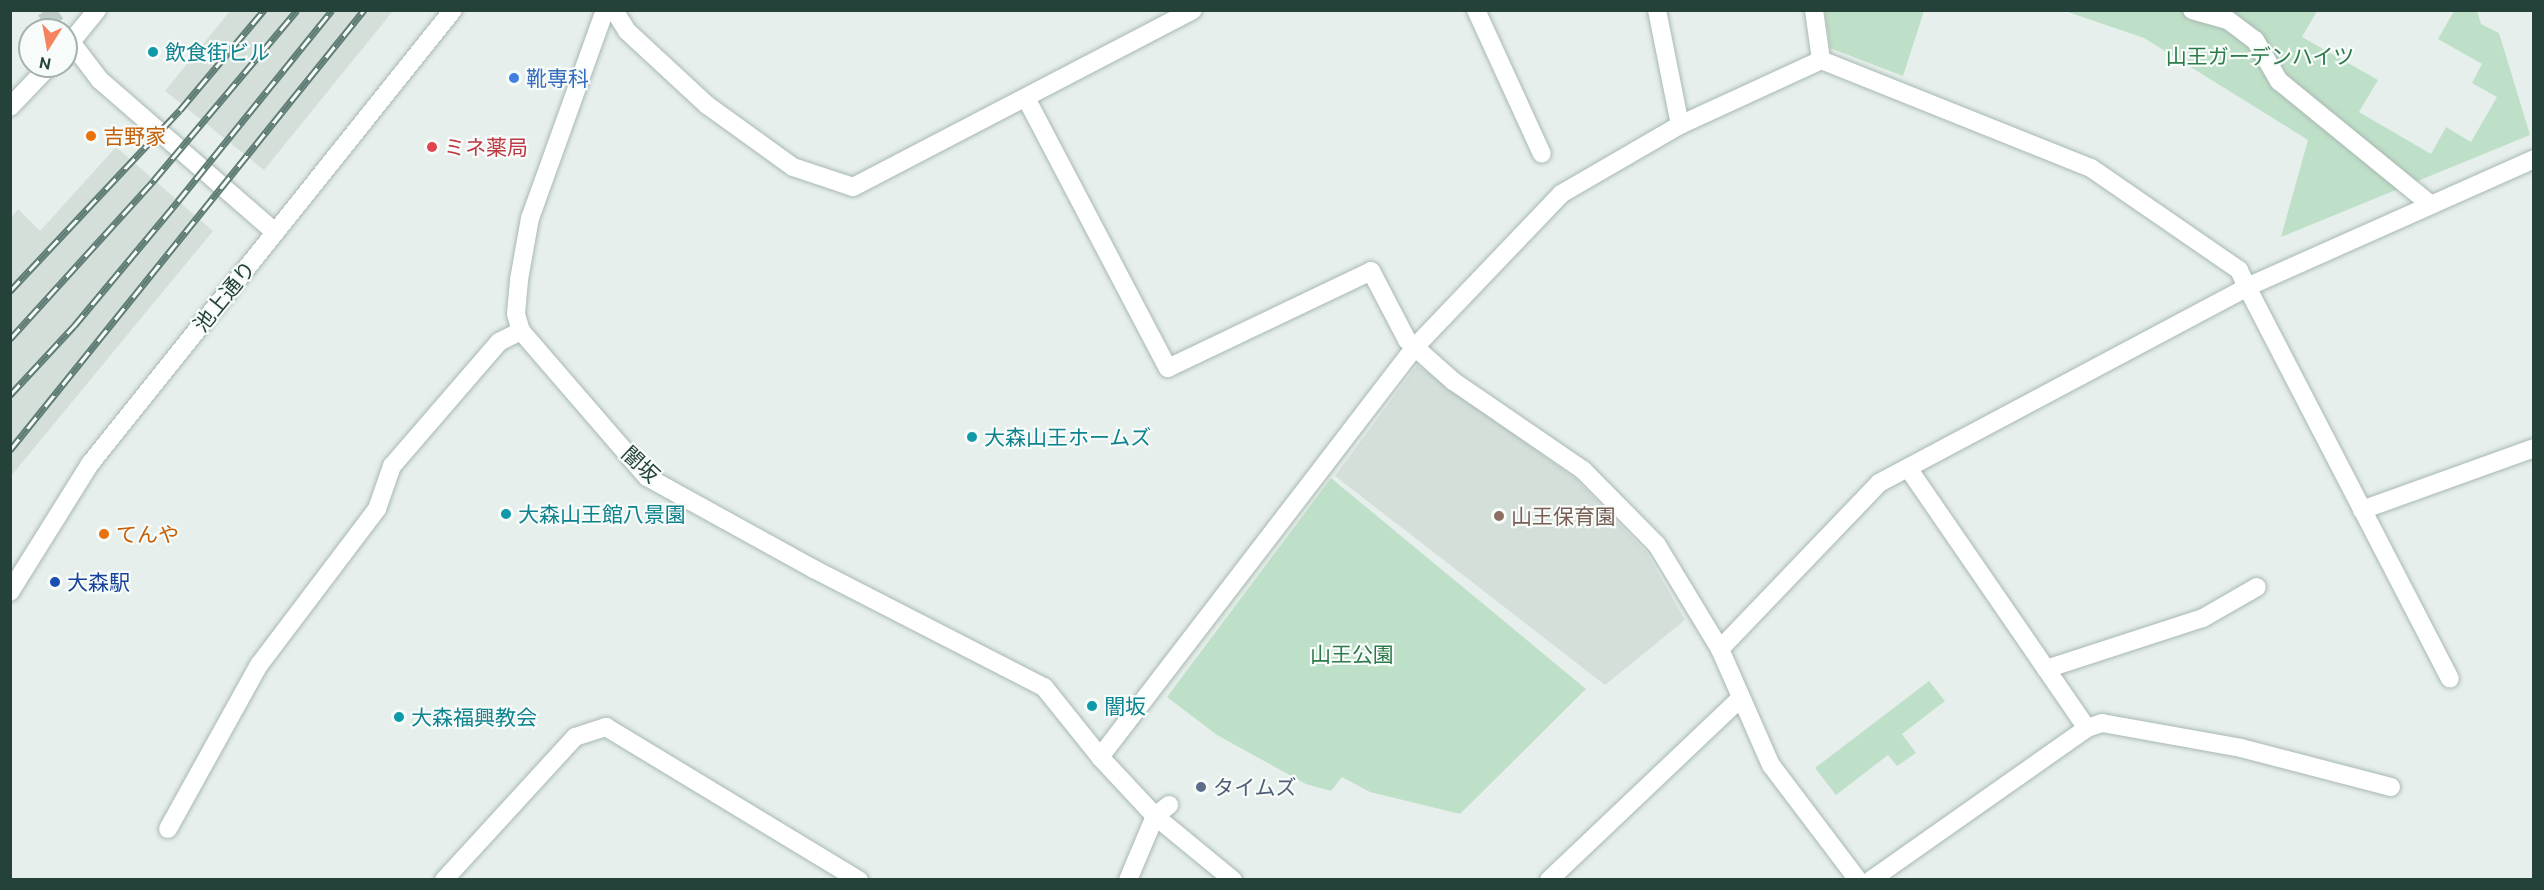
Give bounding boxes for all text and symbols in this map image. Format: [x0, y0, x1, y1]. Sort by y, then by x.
north arrow [18, 18, 78, 78]
place label: 飲食街ビル [165, 39, 270, 65]
park label: 山王ガーデンハイツ [2166, 43, 2354, 69]
marker: 飲食街ビル [146, 45, 160, 59]
text: N [37, 54, 53, 74]
place label: 靴専科 [526, 65, 589, 91]
marker: 靴専科 [507, 71, 521, 85]
place label: 吉野家 [103, 123, 166, 149]
marker: 吉野家 [84, 129, 98, 143]
place label: ミネ薬局 [444, 134, 528, 160]
marker: ミネ薬局 [425, 140, 439, 154]
street label: 池上通り [188, 255, 260, 337]
place label: 大森山王ホームズ [984, 424, 1152, 450]
marker: 大森山王ホームズ [965, 430, 979, 444]
street label: 闇坂 [617, 440, 665, 488]
place label: 大森山王館八景園 [518, 501, 686, 527]
place label: 山王保育園 [1511, 503, 1616, 529]
marker: 大森山王館八景園 [499, 507, 513, 521]
marker: 山王保育園 [1492, 509, 1506, 523]
place label: てんや [116, 521, 179, 547]
marker: てんや [97, 527, 111, 541]
place label: 大森駅 [67, 569, 130, 595]
marker: 大森駅 [48, 575, 62, 589]
park label: 山王公園 [1310, 641, 1394, 667]
place label: 闇坂 [1104, 693, 1146, 719]
marker: 闇坂 [1085, 699, 1099, 713]
place label: 大森福興教会 [411, 704, 537, 730]
marker: 大森福興教会 [392, 710, 406, 724]
place label: タイムズ [1213, 774, 1297, 800]
marker: タイムズ [1194, 780, 1208, 794]

